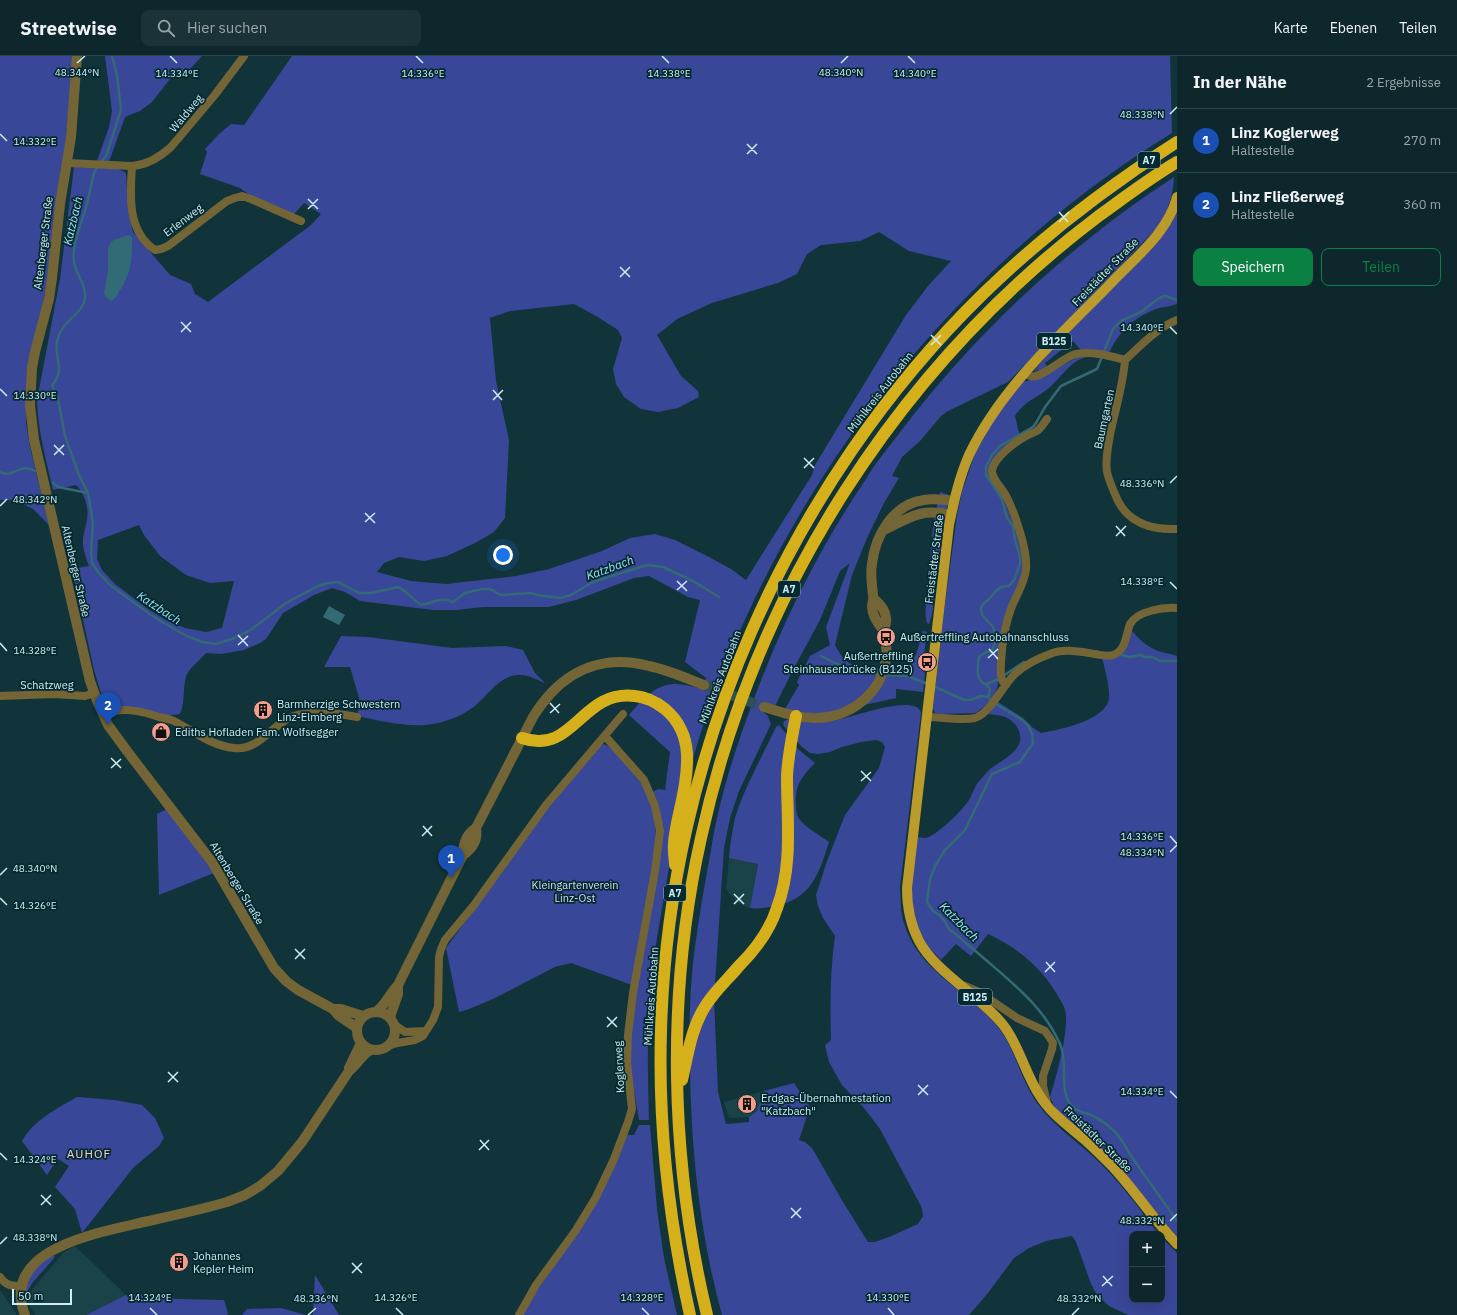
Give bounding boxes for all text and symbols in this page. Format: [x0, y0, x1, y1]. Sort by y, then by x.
search box [141, 10, 421, 46]
text: Streetwise [20, 16, 117, 40]
icon: search [155, 17, 177, 39]
text: Hier suchen [187, 18, 267, 37]
text: Karte [1274, 19, 1308, 37]
text: Ebenen [1330, 19, 1377, 37]
text: Teilen [1399, 19, 1437, 37]
text: 48.344°N [55, 66, 99, 79]
text: 48.340°N [819, 66, 863, 79]
text: 14.334°E [155, 67, 199, 80]
text: 14.336°E [401, 67, 445, 80]
text: 14.338°E [647, 67, 691, 80]
text: 14.340°E [893, 67, 937, 80]
text: In der Nähe [1193, 71, 1287, 93]
text: 2 Ergebnisse [1366, 74, 1441, 91]
street label: Waldweg [166, 91, 206, 135]
text: 48.338°N [1120, 108, 1164, 121]
text: Linz Koglerweg [1231, 123, 1339, 142]
text: 1 [1202, 132, 1210, 149]
text: 270 m [1403, 132, 1441, 149]
text: 14.332°E [13, 135, 57, 148]
text: Haltestelle [1231, 142, 1294, 159]
road number: A7 [1138, 152, 1160, 168]
text: Linz Fließerweg [1231, 187, 1344, 206]
water label: Katzbach [60, 195, 85, 247]
street label: Altenberger Straße [30, 196, 56, 290]
text: 2 [1202, 196, 1210, 213]
text: 360 m [1403, 196, 1441, 213]
street label: Erlenweg [160, 200, 206, 239]
text: Haltestelle [1231, 206, 1294, 223]
street label: Freistädter Straße [1069, 235, 1141, 309]
button: Speichern [1193, 248, 1313, 286]
button: Teilen [1321, 248, 1441, 286]
text: 14.340°E [1120, 321, 1164, 334]
road number: B125 [1037, 333, 1071, 349]
street label: Mühlkreis Autobahn [844, 349, 916, 435]
street label: Baumgarten [1091, 388, 1117, 450]
text: 14.330°E [13, 389, 57, 402]
text: 48.336°N [1120, 477, 1164, 490]
text: 48.342°N [13, 493, 57, 506]
street label: Freistädter Straße [922, 514, 946, 604]
street label: Altenberger Straße [59, 524, 93, 618]
your location [493, 545, 513, 565]
water label: Katzbach [584, 552, 636, 583]
text: 14.338°E [1120, 575, 1164, 588]
road number: A7 [778, 581, 800, 597]
water label: Katzbach [134, 588, 184, 627]
bus stop icon: Außertreffling Autobahnanschluss [875, 626, 897, 648]
street label: Mühlkreis Autobahn [696, 628, 744, 726]
place label: Außertreffling Autobahnanschluss [900, 630, 1069, 644]
text: 14.328°E [13, 644, 57, 657]
place label: Außertreffling Steinhauserbrücke (B125) [783, 649, 913, 676]
bus stop icon: Außertreffling Steinhauserbrücke (B125) [916, 651, 938, 673]
street label: Schatzweg [20, 678, 74, 692]
pin: 2 [95, 692, 121, 725]
place label: Barmherzige Schwestern Linz-Elmberg [277, 697, 400, 724]
building icon: Barmherzige Schwestern Linz-Elmberg [252, 699, 274, 721]
shop icon: Ediths Hofladen Fam. Wolfsegger [150, 721, 172, 743]
place label: Ediths Hofladen Fam. Wolfsegger [175, 725, 338, 739]
text: 14.336°E [1120, 830, 1164, 843]
street label: Altenberger Straße [207, 839, 267, 927]
pin: 1 [438, 845, 464, 878]
text: 48.334°N [1120, 846, 1164, 859]
text: 48.340°N [13, 862, 57, 875]
park label: Kleingartenverein Linz-Ost [531, 878, 619, 905]
road number: A7 [664, 885, 686, 901]
text: 14.326°E [13, 899, 57, 912]
water label: Katzbach [937, 899, 982, 945]
street label: Mühlkreis Autobahn [641, 946, 661, 1046]
road number: B125 [958, 989, 992, 1005]
street label: Koglerweg [611, 1040, 627, 1093]
text: 14.334°E [1120, 1085, 1164, 1098]
place label: Erdgas-Übernahmestation "Katzbach" [761, 1091, 891, 1118]
building icon: Erdgas-Übernahmestation "Katzbach" [736, 1093, 758, 1115]
street label: Freistädter Straße [1061, 1103, 1135, 1175]
district label: AUHOF [67, 1146, 111, 1161]
text: 14.324°E [13, 1153, 57, 1166]
text: 48.332°N [1120, 1214, 1164, 1227]
text: 48.338°N [13, 1231, 57, 1244]
map controls [1129, 1231, 1165, 1303]
button: + [1129, 1231, 1165, 1267]
place label: Johannes Kepler Heim [193, 1249, 254, 1276]
building icon: Johannes Kepler Heim [168, 1251, 190, 1273]
button: − [1129, 1267, 1165, 1303]
scale bar [12, 1287, 72, 1306]
text: 50 m [18, 1289, 43, 1303]
text: 14.324°E [128, 1291, 172, 1304]
text: 14.326°E [374, 1291, 418, 1304]
text: 14.328°E [620, 1291, 664, 1304]
text: 14.330°E [866, 1291, 910, 1304]
text: 48.336°N [294, 1292, 338, 1305]
text: 48.332°N [1057, 1292, 1101, 1305]

